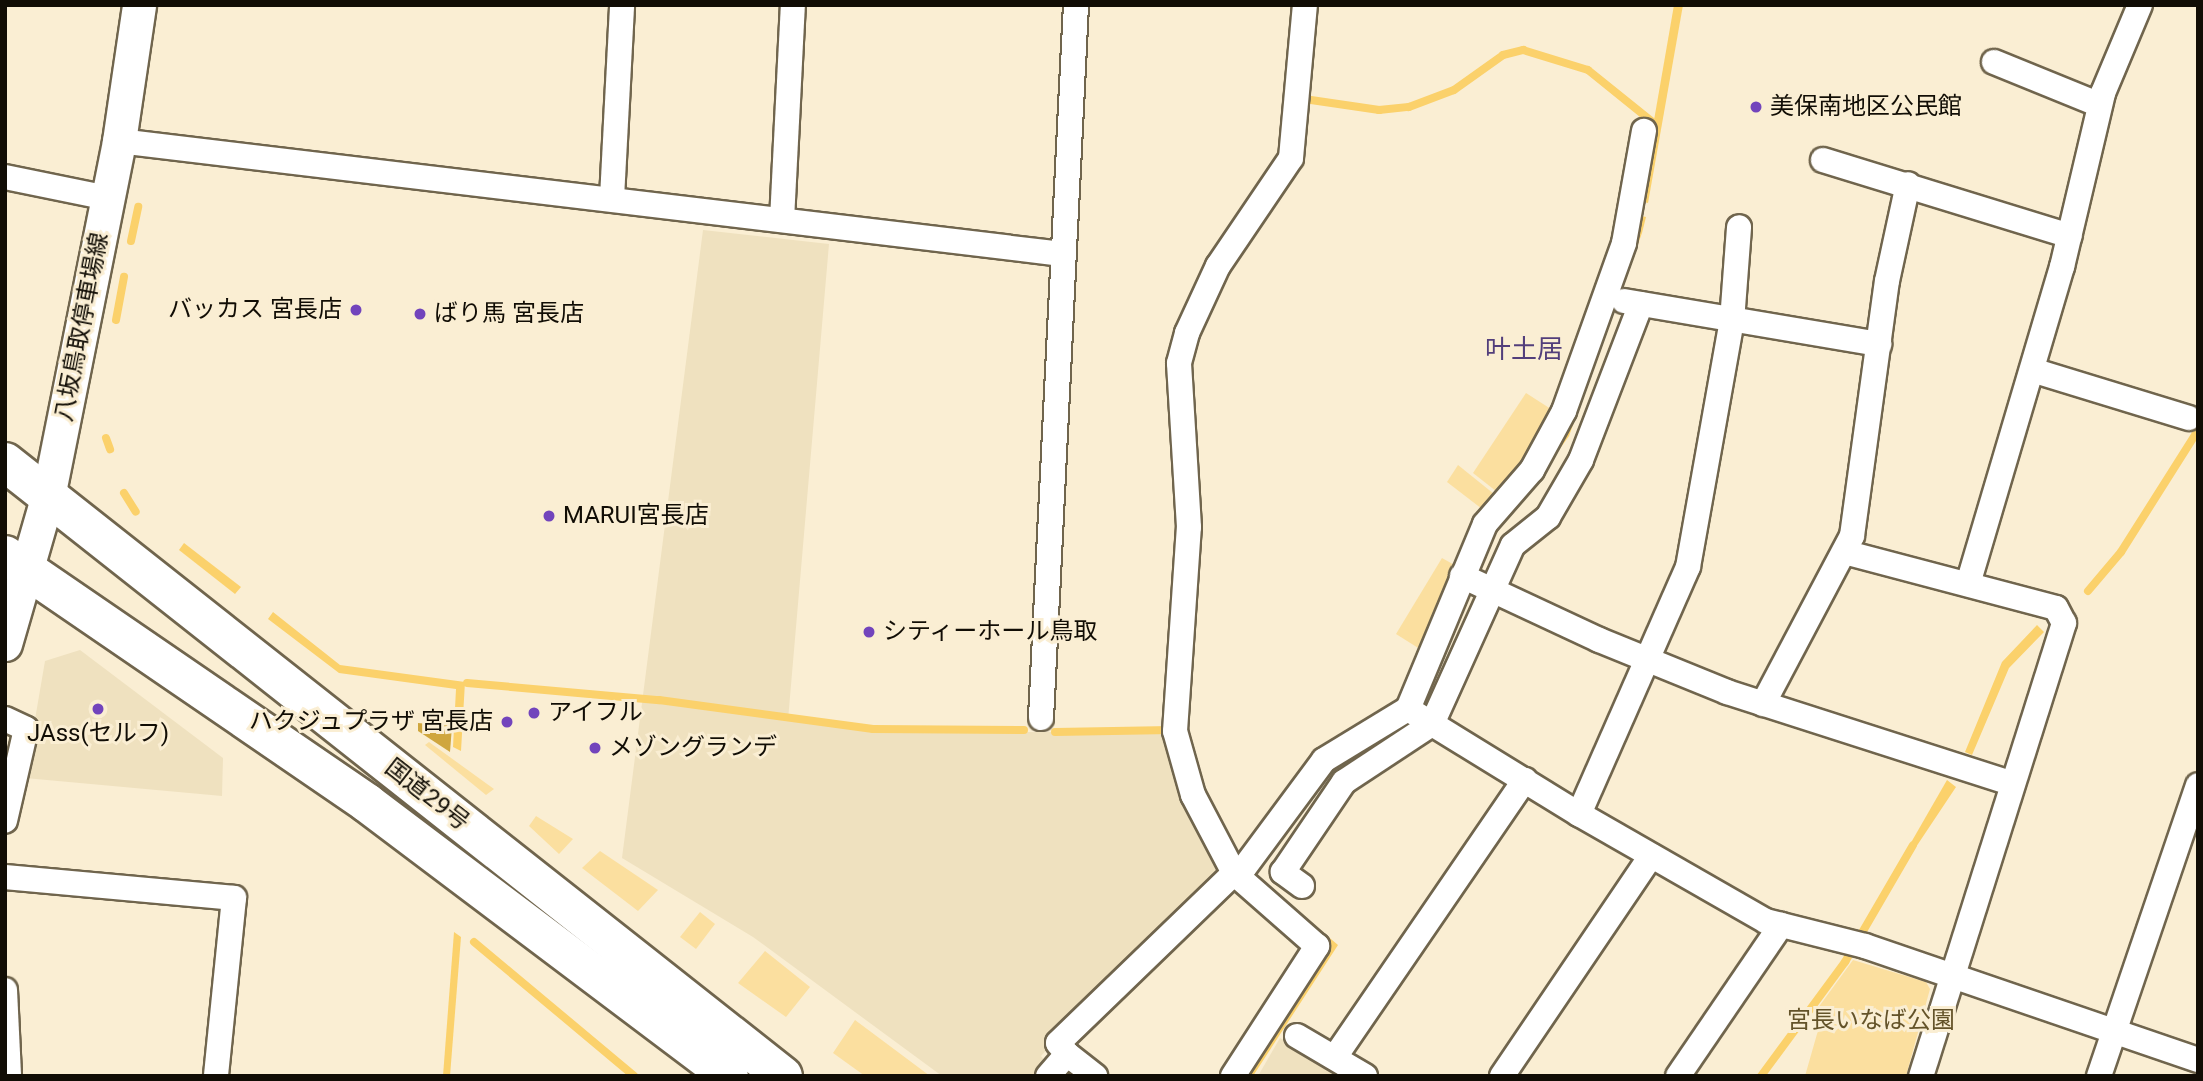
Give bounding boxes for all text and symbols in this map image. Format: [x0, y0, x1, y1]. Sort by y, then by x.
place label: 美保南地区公民館 [1770, 93, 1962, 121]
marker: 美保南地区公民館 [1748, 99, 1764, 115]
street label: 八坂鳥取停車場線 [50, 230, 114, 424]
place label: バッカス 宮長店 [168, 296, 342, 324]
place label: ばり馬 宮長店 [434, 300, 584, 328]
marker: バッカス 宮長店 [348, 302, 364, 318]
marker: ばり馬 宮長店 [412, 306, 428, 322]
district label: 叶土居 [1485, 334, 1563, 366]
place label: MARUI宮長店 [563, 502, 709, 530]
marker: MARUI宮長店 [541, 508, 557, 524]
place label: シティーホール鳥取 [883, 618, 1099, 646]
marker: シティーホール鳥取 [861, 624, 877, 640]
place label: アイフル [548, 699, 644, 727]
marker: JAss(セルフ) [90, 701, 106, 717]
marker: アイフル [526, 705, 542, 721]
place label: ハクジュプラザ 宮長店 [247, 708, 493, 736]
marker: ハクジュプラザ 宮長店 [499, 714, 515, 730]
place label: JAss(セルフ) [27, 720, 169, 748]
place label: メゾングランデ [609, 734, 777, 762]
marker: メゾングランデ [587, 740, 603, 756]
street label: 国道29号 [379, 753, 475, 837]
park label: 宮長いなば公園 [1787, 1007, 1955, 1035]

